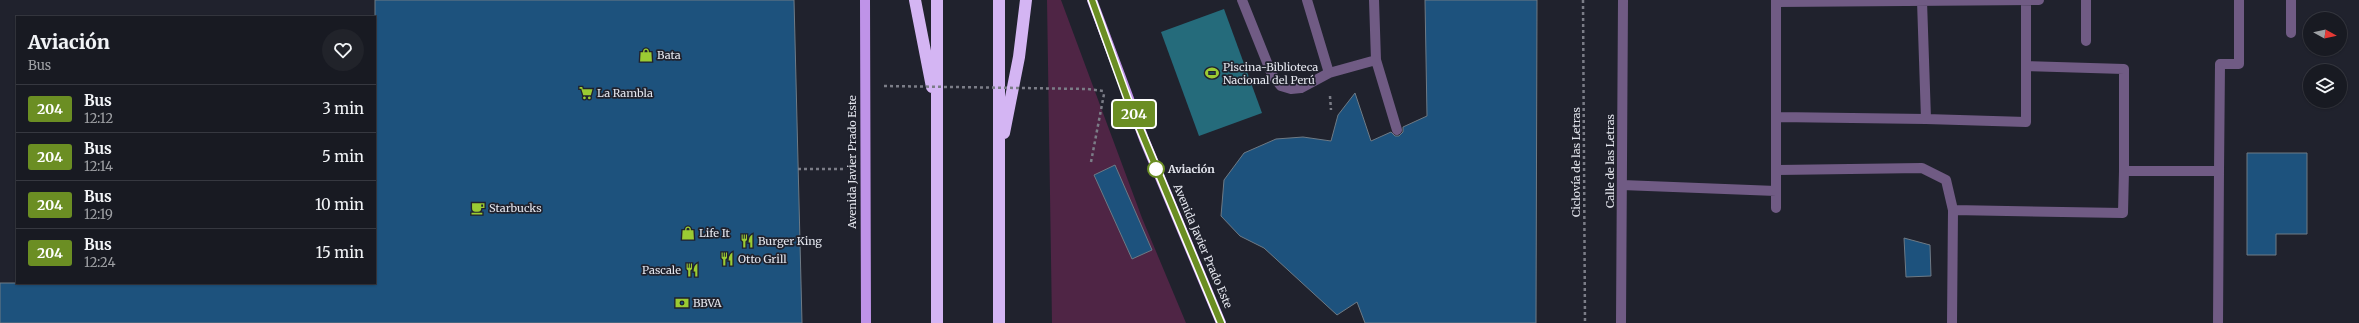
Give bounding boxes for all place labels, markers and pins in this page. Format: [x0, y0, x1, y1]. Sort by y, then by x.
shop icon: Bata [638, 47, 654, 63]
place label: Bata [657, 48, 681, 62]
place label: Piscina-Biblioteca Nacional del Perú [1223, 60, 1318, 87]
sports icon: Piscina-Biblioteca Nacional del Perú [1204, 65, 1220, 81]
supermarket icon: La Rambla [578, 85, 594, 101]
place label: La Rambla [597, 86, 653, 100]
marker: Aviación [1147, 160, 1165, 178]
place label: Aviación [1167, 162, 1215, 176]
cafe icon: Starbucks [470, 200, 486, 216]
place label: Starbucks [489, 201, 542, 215]
shop icon: Life It [680, 225, 696, 241]
place label: Life It [699, 226, 730, 240]
restaurant icon: Burger King [739, 233, 755, 249]
place label: Burger King [758, 234, 822, 248]
restaurant icon: Otto Grill [719, 251, 735, 267]
place label: Otto Grill [738, 252, 787, 266]
restaurant icon: Pascale [684, 262, 700, 278]
place label: Pascale [642, 263, 681, 277]
bank icon: BBVA [674, 295, 690, 311]
place label: BBVA [693, 296, 722, 310]

